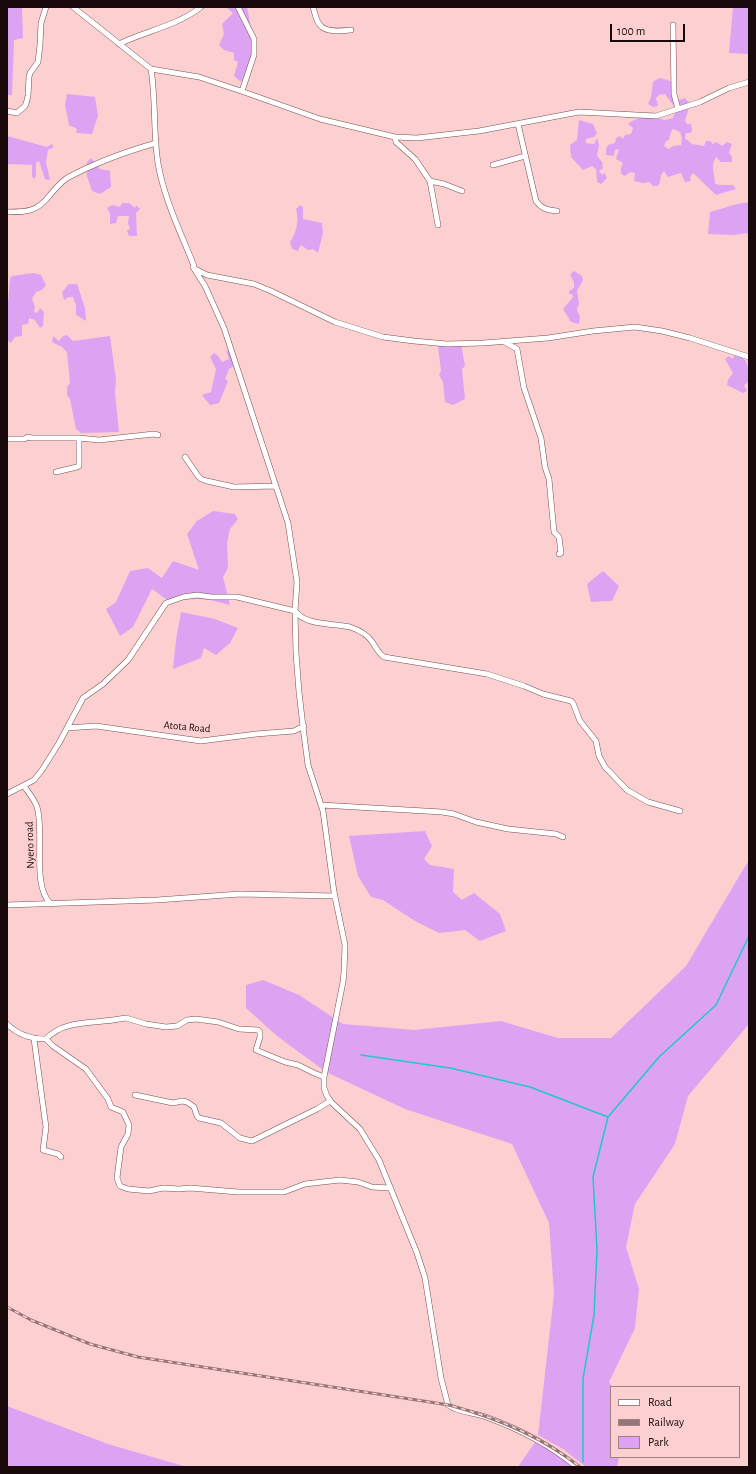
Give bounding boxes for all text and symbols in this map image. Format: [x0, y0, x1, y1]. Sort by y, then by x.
scale bar [612, 16, 687, 42]
text: 100 m [617, 25, 645, 37]
street label: Atota Road [163, 718, 211, 736]
street label: Nyero road [23, 821, 37, 869]
legend [610, 1386, 740, 1458]
text: Road [648, 1396, 672, 1408]
text: Railway [648, 1416, 684, 1428]
text: Park [648, 1436, 669, 1448]

